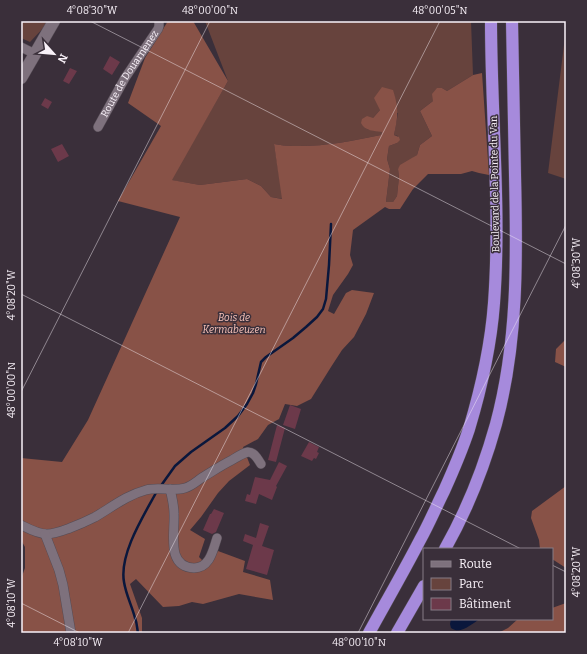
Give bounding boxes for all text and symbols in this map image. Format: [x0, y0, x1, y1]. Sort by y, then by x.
text: 4°08'30"W [67, 5, 118, 17]
text: 48°00'00"N [182, 5, 238, 17]
text: 48°00'05"N [413, 5, 468, 17]
street label: Route de Douarnenez [99, 28, 161, 119]
north arrow [34, 34, 74, 74]
text: N [55, 52, 70, 65]
street label: Boulevard de la Pointe du Van [488, 115, 502, 252]
text: 4°08'30"W [571, 237, 583, 288]
text: 4°08'20"W [6, 269, 18, 320]
park label: Bois de Kermabeuzen [202, 312, 266, 336]
text: 48°00'00"N [6, 362, 18, 418]
text: 4°08'20"W [571, 546, 583, 597]
legend [423, 548, 553, 620]
text: Route [459, 557, 492, 571]
text: Parc [459, 577, 484, 591]
text: 4°08'10"W [6, 578, 18, 627]
text: Bâtiment [459, 597, 512, 611]
text: 4°08'10"W [54, 637, 103, 649]
text: 48°00'10"N [332, 637, 386, 649]

